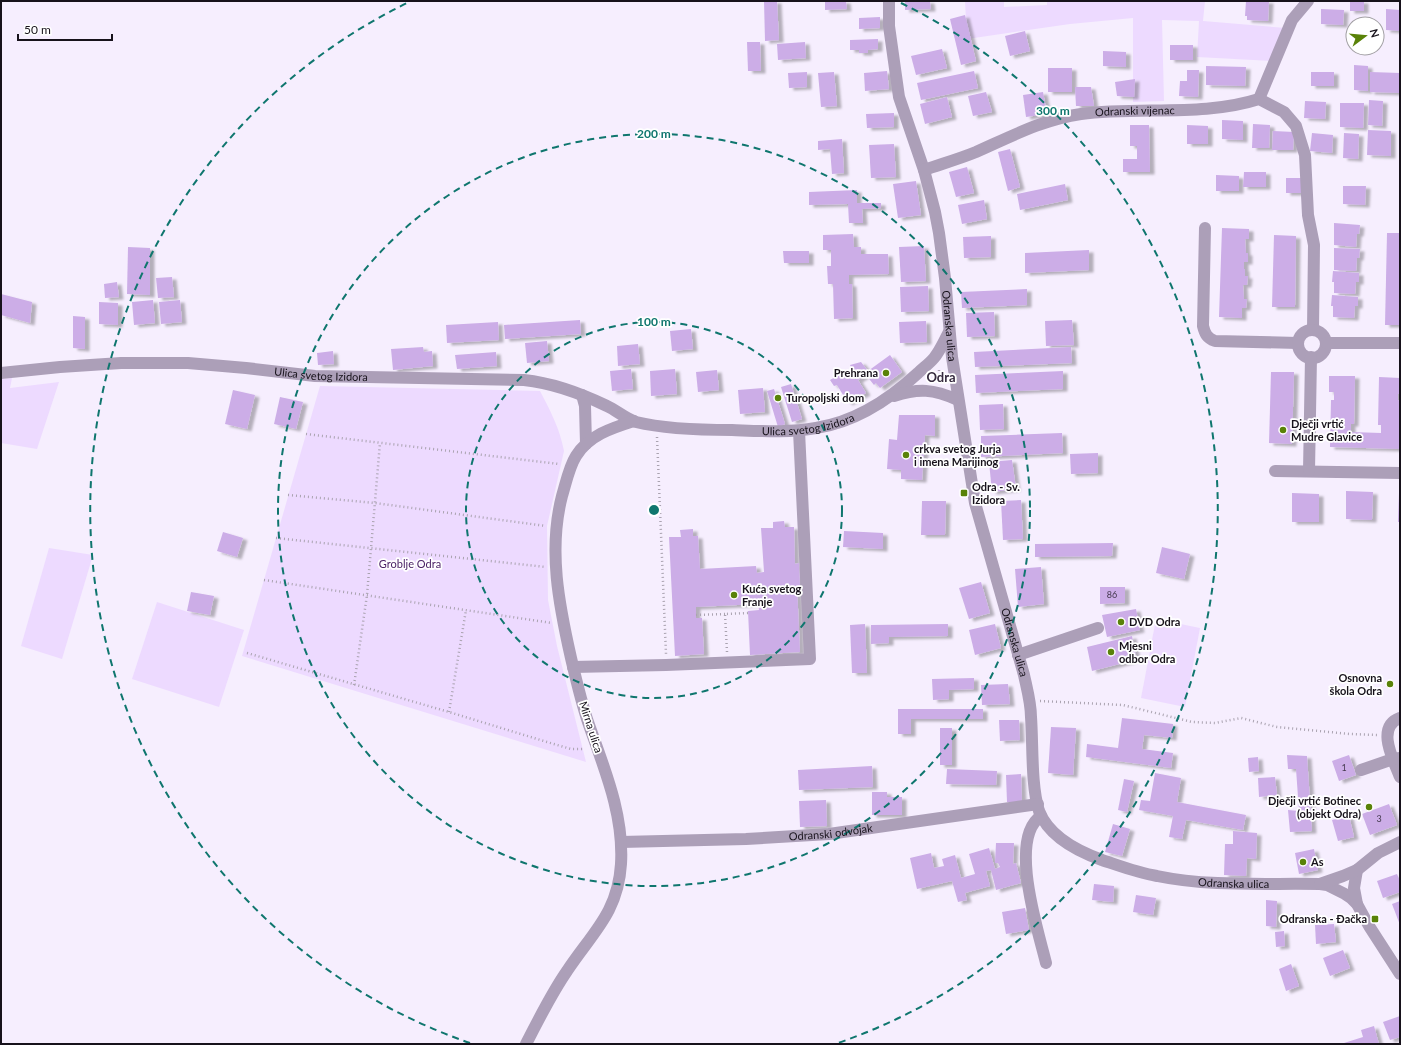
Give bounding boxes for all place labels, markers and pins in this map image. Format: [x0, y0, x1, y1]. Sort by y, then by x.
place label: Prehrana [834, 366, 878, 379]
marker: Prehrana [881, 368, 891, 378]
place label: Turopoljski dom [786, 391, 864, 404]
marker: Turopoljski dom [773, 393, 783, 403]
place label: Dječji vrtić Mudre Glavice [1291, 417, 1362, 443]
marker: Dječji vrtić Mudre Glavice [1278, 425, 1288, 435]
place label: crkva svetog Jurja i imena Marijinog [914, 442, 1001, 468]
marker: crkva svetog Jurja i imena Marijinog [901, 450, 911, 460]
place label: Odra - Sv. Izidora [972, 480, 1020, 506]
marker: Odra - Sv. Izidora [959, 488, 969, 498]
centre of rings [647, 503, 661, 517]
place label: Kuća svetog Franje [742, 582, 802, 608]
marker: Kuća svetog Franje [729, 590, 739, 600]
place label: DVD Odra [1129, 615, 1180, 628]
marker: DVD Odra [1116, 617, 1126, 627]
place label: Mjesni odbor Odra [1119, 639, 1175, 665]
marker: Mjesni odbor Odra [1106, 647, 1116, 657]
place label: Osnovna škola Odra [1330, 671, 1382, 697]
marker: Osnovna škola Odra [1385, 679, 1395, 689]
place label: Dječji vrtić Botinec (objekt Odra) [1268, 794, 1362, 820]
marker: Dječji vrtić Botinec (objekt Odra) [1364, 802, 1374, 812]
place label: As [1310, 855, 1324, 868]
marker: As [1298, 857, 1308, 867]
place label: Odranska - Đačka [1280, 912, 1367, 925]
marker: Odranska - Đačka [1370, 914, 1380, 924]

